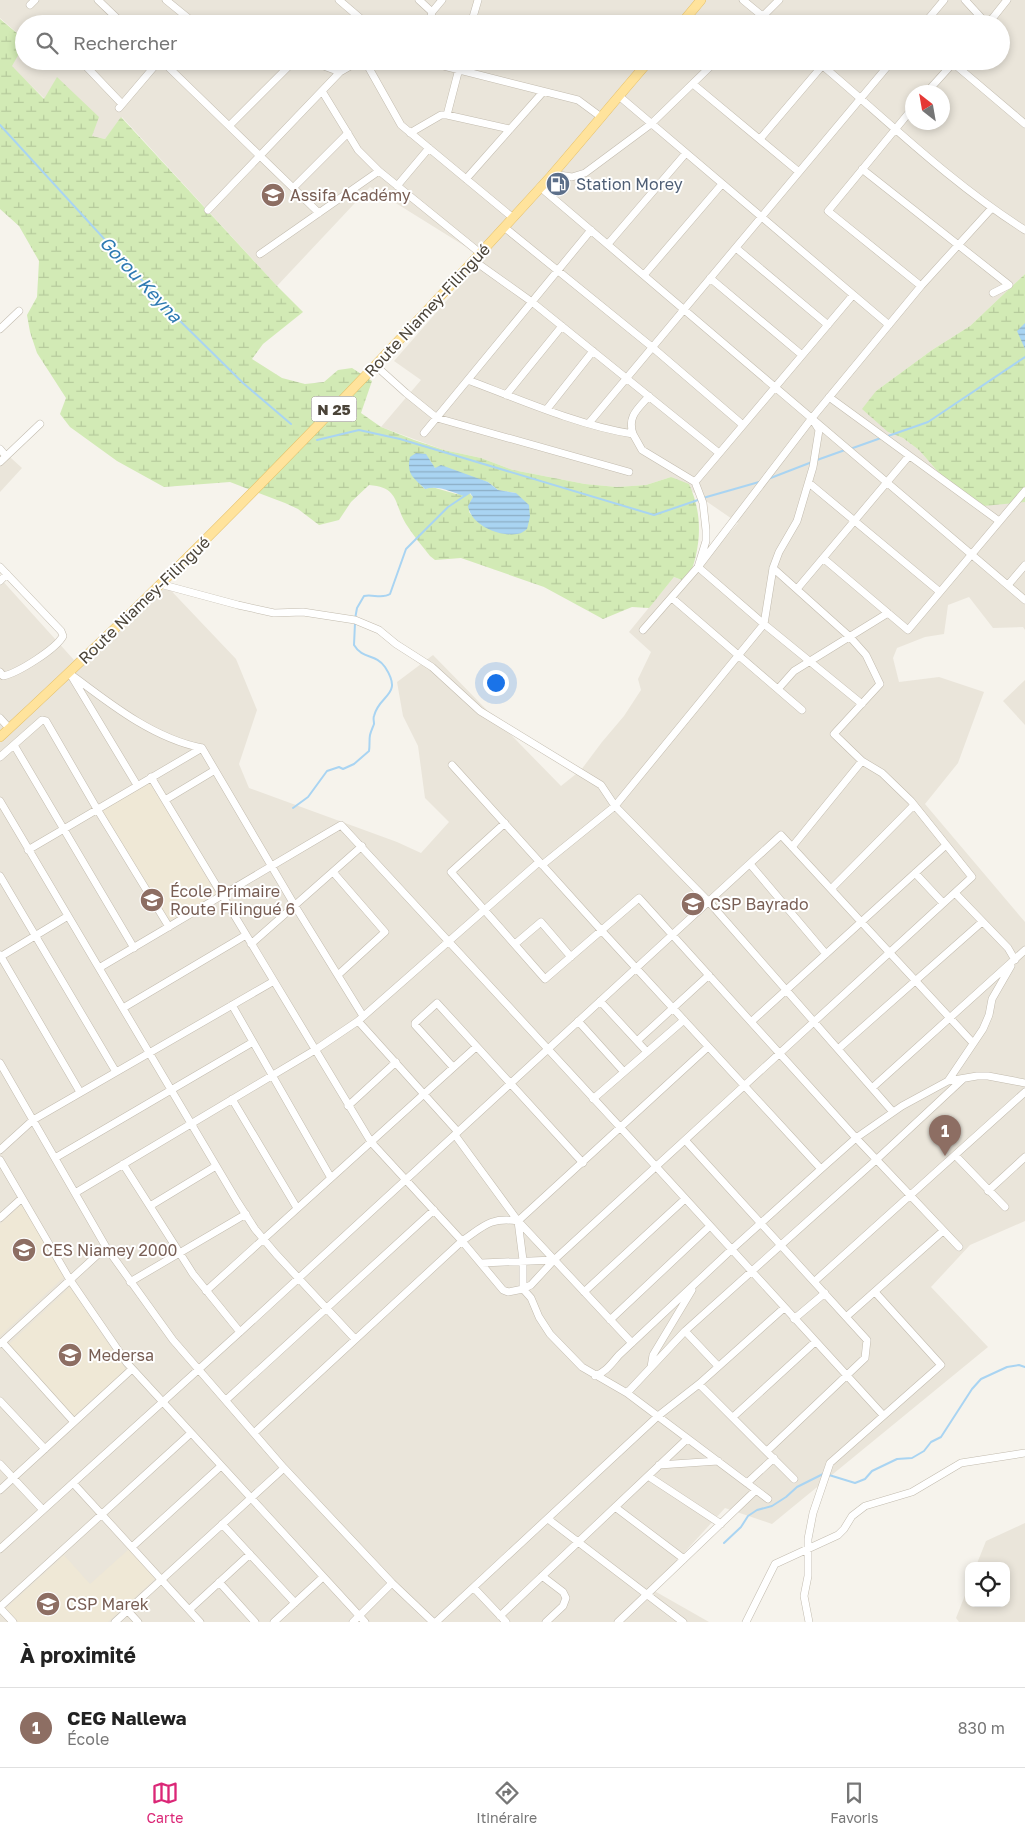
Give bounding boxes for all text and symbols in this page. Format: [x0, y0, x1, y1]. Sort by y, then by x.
search box [15, 15, 1010, 70]
icon: search [33, 29, 61, 57]
text: Rechercher [73, 31, 178, 54]
north arrow [905, 85, 950, 130]
fuel station icon: Station Morey [545, 171, 571, 197]
place label: Station Morey [576, 174, 683, 194]
school or university icon: Assifa Académy [260, 182, 286, 208]
place label: Assifa Académy [290, 185, 411, 205]
water label: Gorou Keyna [95, 231, 187, 327]
street label: Route Niamey-Filingué [360, 239, 494, 381]
road number: N 25 [312, 396, 356, 422]
street label: Route Niamey-Filingué [74, 532, 214, 668]
your location [483, 670, 509, 696]
place label: École Primaire Route Filingué 6 [170, 881, 295, 919]
school or university icon: École Primaire Route Filingué 6 [139, 887, 165, 913]
school or university icon: CSP Bayrado [680, 891, 706, 917]
place label: CSP Bayrado [710, 894, 809, 914]
pin: 1 [929, 1115, 961, 1156]
school or university icon: CES Niamey 2000 [11, 1237, 37, 1263]
place label: CES Niamey 2000 [42, 1240, 178, 1260]
school or university icon: Medersa [57, 1342, 83, 1368]
place label: Medersa [88, 1345, 154, 1365]
map controls [965, 1562, 1010, 1607]
button: locate [965, 1562, 1010, 1607]
school or university icon: CSP Marek [35, 1591, 61, 1617]
place label: CSP Marek [66, 1594, 149, 1614]
text: À proximité [20, 1642, 136, 1668]
text: CEG Nallewa [67, 1706, 187, 1729]
text: 1 [32, 1718, 40, 1738]
text: 830 m [958, 1718, 1005, 1738]
text: École [67, 1729, 109, 1749]
tab: Carte [146, 1779, 183, 1826]
tab: Itinéraire [476, 1779, 537, 1826]
tab: Favoris [830, 1779, 879, 1826]

